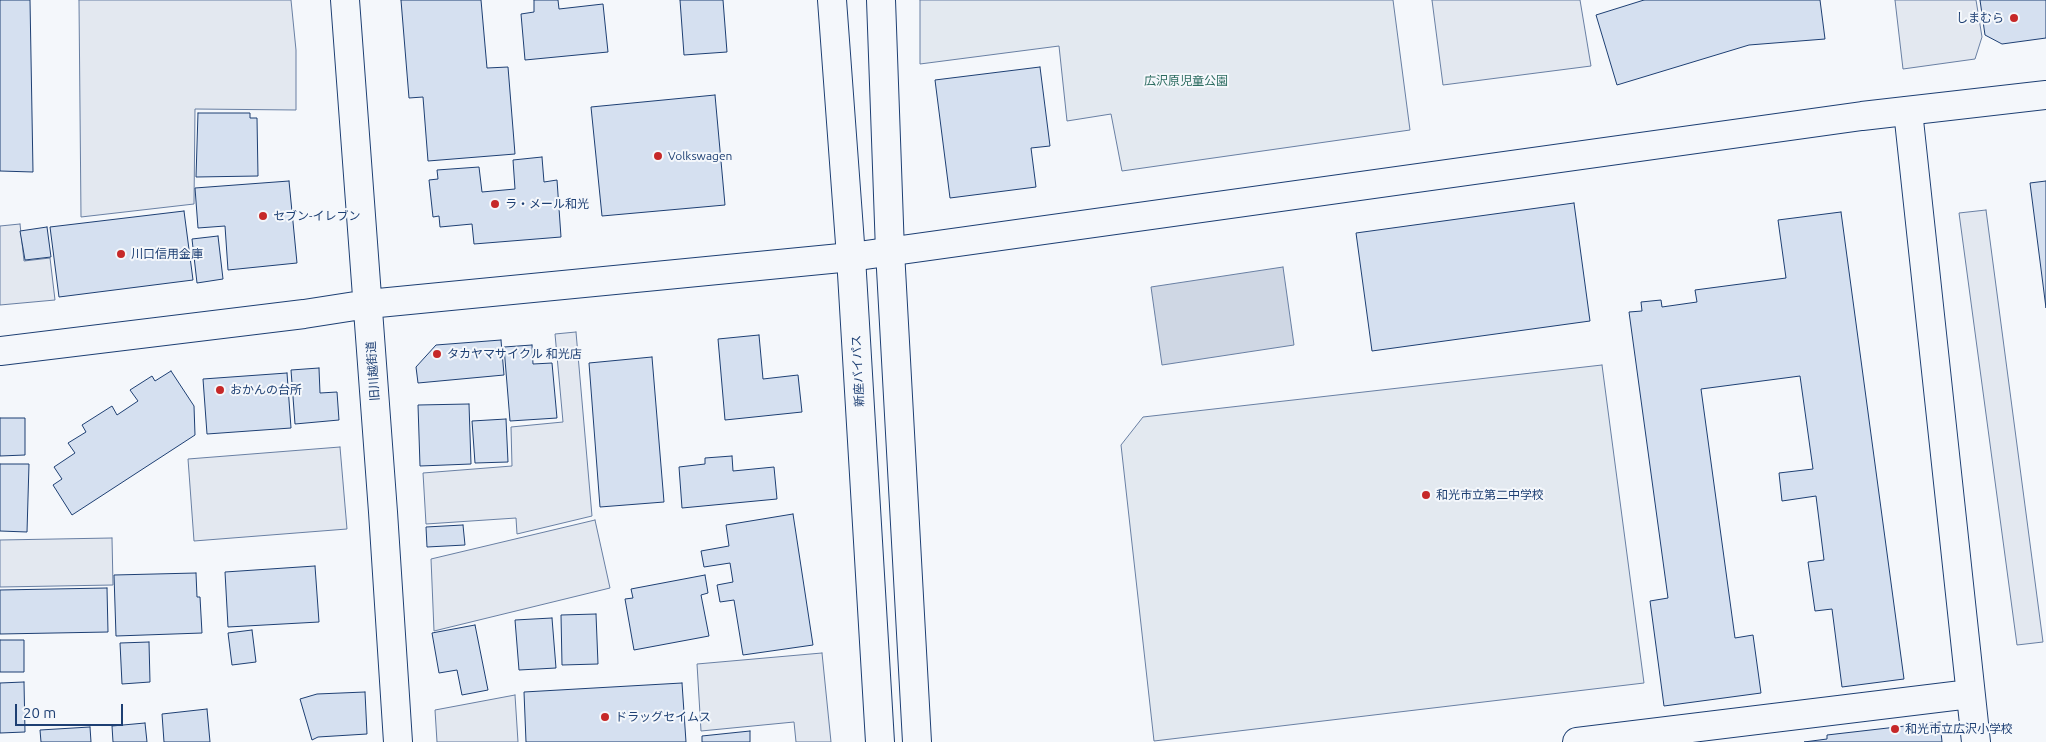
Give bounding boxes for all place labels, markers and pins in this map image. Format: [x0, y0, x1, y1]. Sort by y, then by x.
place label: しまむら [1956, 11, 2004, 25]
marker: しまむら [2008, 12, 2020, 24]
place label: Volkswagen [668, 149, 732, 163]
marker: Volkswagen [652, 150, 664, 162]
place label: ラ・メール和光 [505, 197, 589, 211]
marker: ラ・メール和光 [489, 198, 501, 210]
place label: セブン-イレブン [273, 209, 360, 223]
marker: セブン-イレブン [257, 210, 269, 222]
place label: 川口信用金庫 [131, 247, 203, 261]
marker: 川口信用金庫 [115, 248, 127, 260]
place label: タカヤマサイクル 和光店 [447, 347, 582, 361]
marker: タカヤマサイクル 和光店 [431, 348, 443, 360]
place label: おかんの台所 [230, 383, 302, 397]
marker: おかんの台所 [214, 384, 226, 396]
place label: 和光市立第二中学校 [1436, 488, 1544, 502]
marker: 和光市立第二中学校 [1420, 489, 1432, 501]
place label: ドラッグセイムス [615, 710, 711, 724]
marker: ドラッグセイムス [599, 711, 611, 723]
place label: 和光市立広沢小学校 [1905, 722, 2013, 736]
marker: 和光市立広沢小学校 [1889, 723, 1901, 735]

